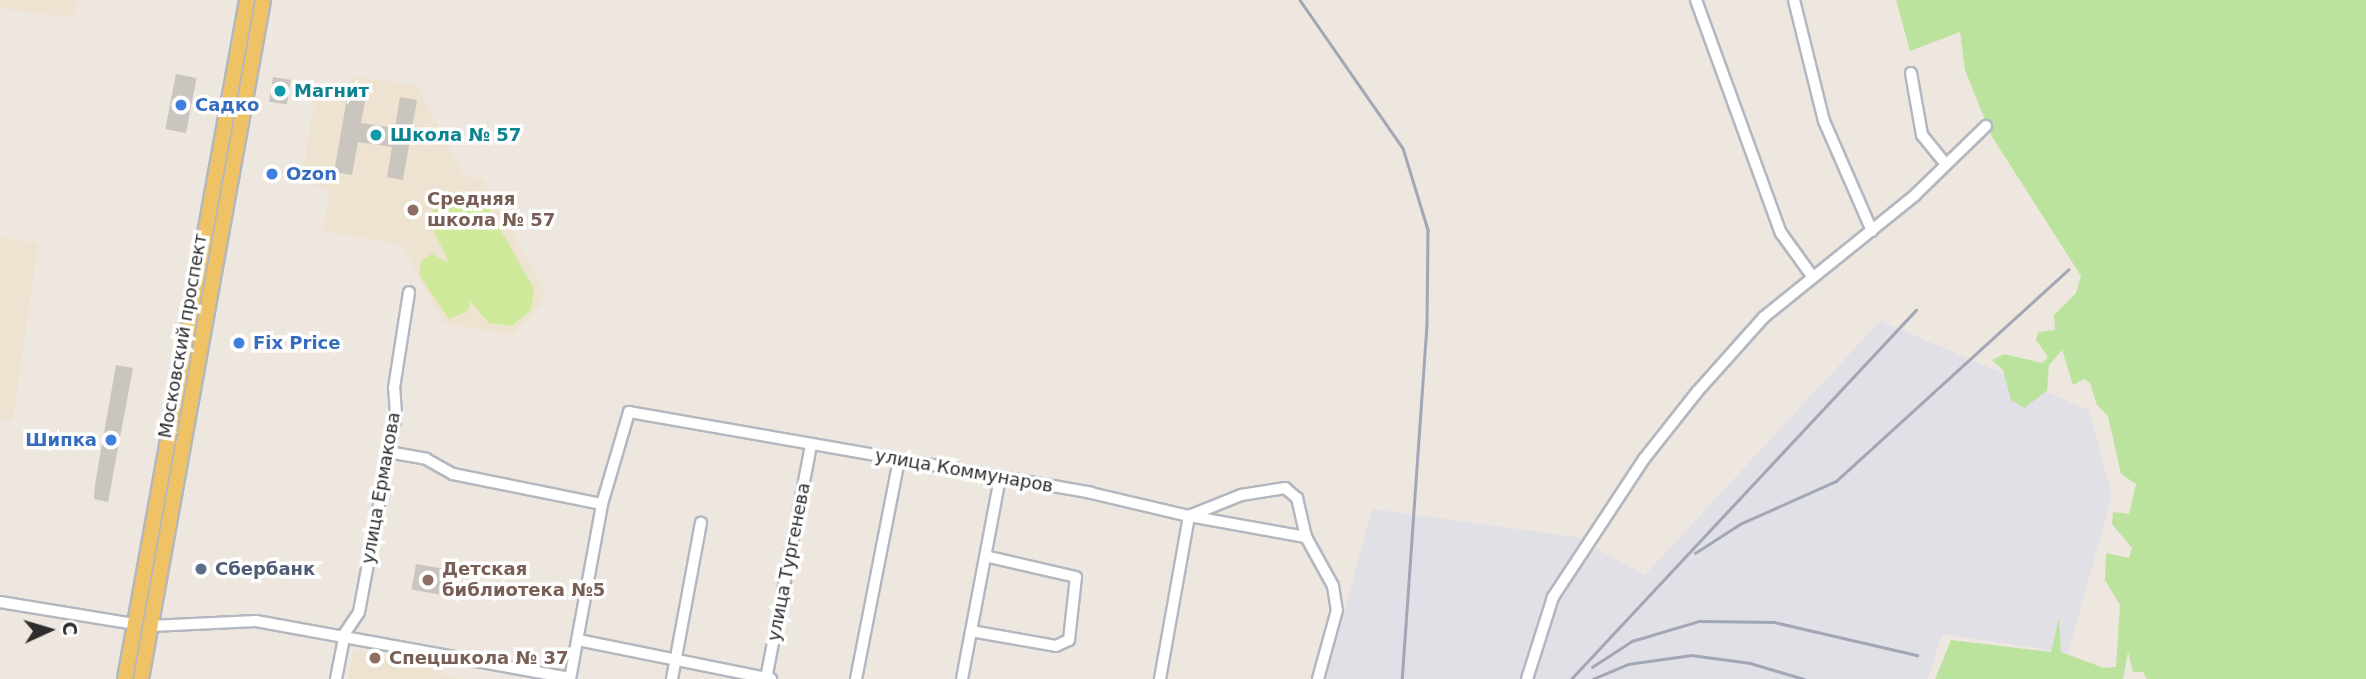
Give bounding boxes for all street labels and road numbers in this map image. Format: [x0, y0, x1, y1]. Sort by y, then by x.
street label: Московский проспект [154, 232, 212, 440]
street label: улица Ермакова [357, 410, 405, 566]
street label: улица Коммунаров [873, 445, 1055, 497]
street label: улица Тургенева [763, 481, 815, 643]

